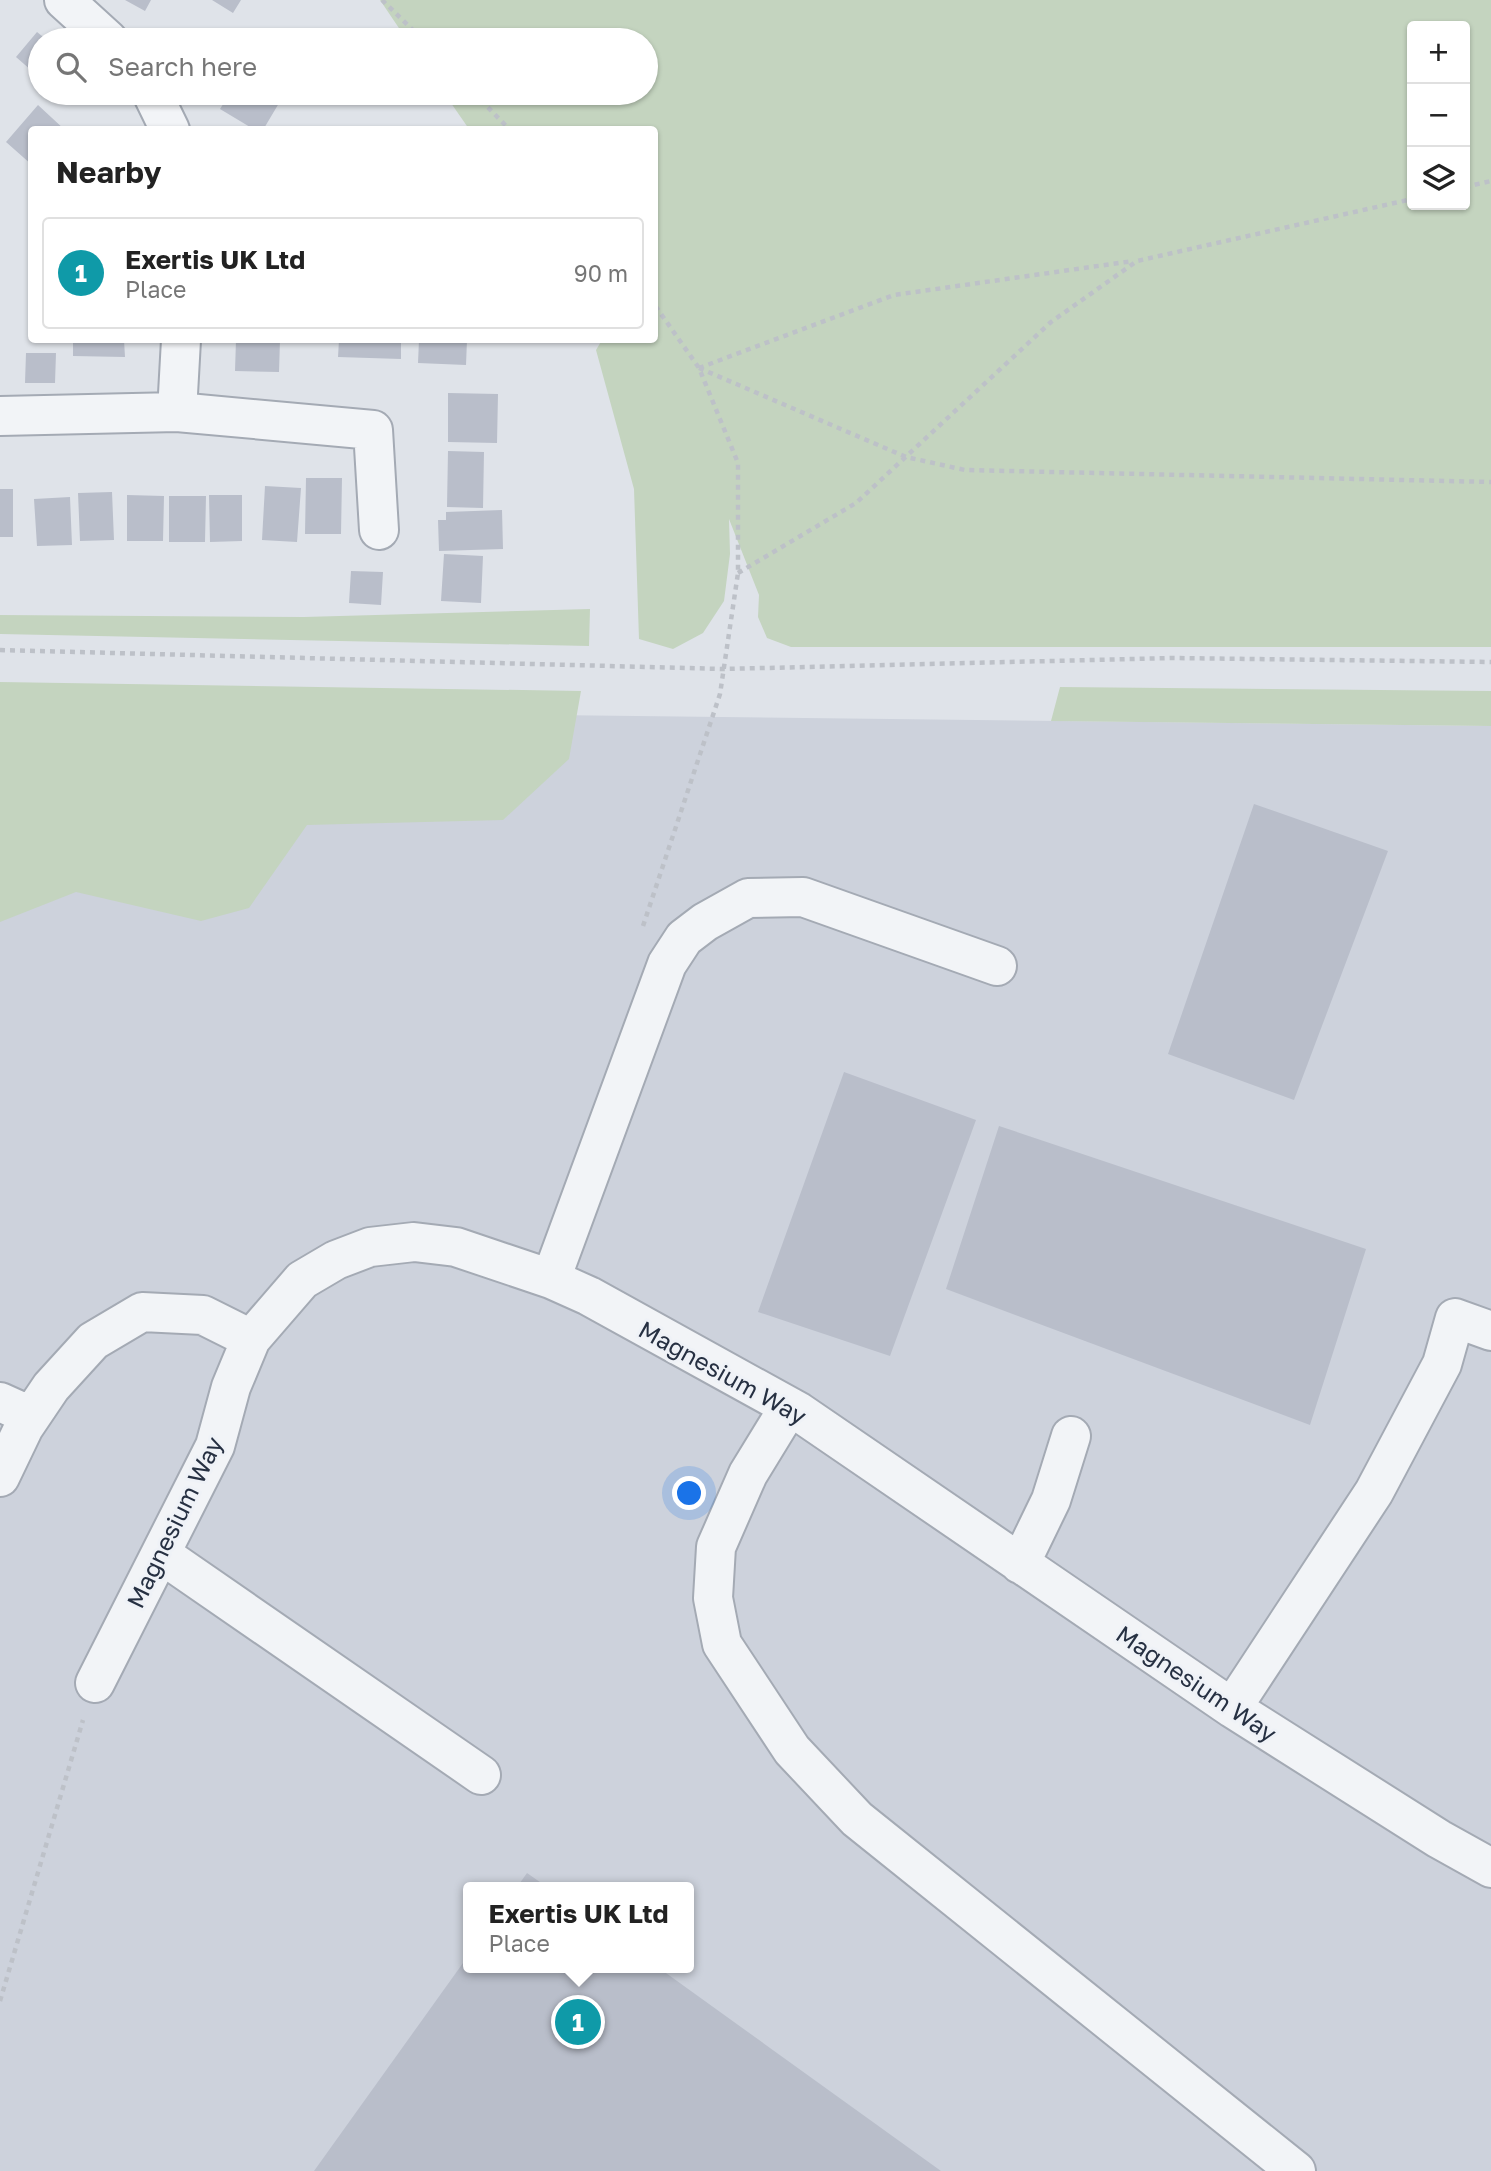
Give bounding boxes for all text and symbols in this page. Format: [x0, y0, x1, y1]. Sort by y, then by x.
map controls [1407, 21, 1470, 210]
button: + [1407, 21, 1470, 84]
search box [28, 28, 658, 105]
icon: search [52, 48, 90, 86]
text: Search here [108, 51, 257, 82]
button: − [1407, 84, 1470, 147]
button: layers [1407, 147, 1470, 210]
text: Nearby [56, 154, 161, 190]
text: Exertis UK Ltd [125, 244, 305, 275]
text: 1 [75, 259, 87, 287]
text: 90 m [574, 259, 628, 287]
text: Place [125, 275, 186, 303]
street label: Magnesium Way [634, 1314, 812, 1430]
street label: Magnesium Way [120, 1432, 228, 1612]
your location [672, 1476, 706, 1510]
street label: Magnesium Way [1111, 1619, 1283, 1747]
popup [463, 1882, 694, 1973]
text: Exertis UK Ltd [488, 1898, 669, 1929]
text: Place [488, 1929, 550, 1957]
pin: 1 [555, 1996, 601, 2048]

